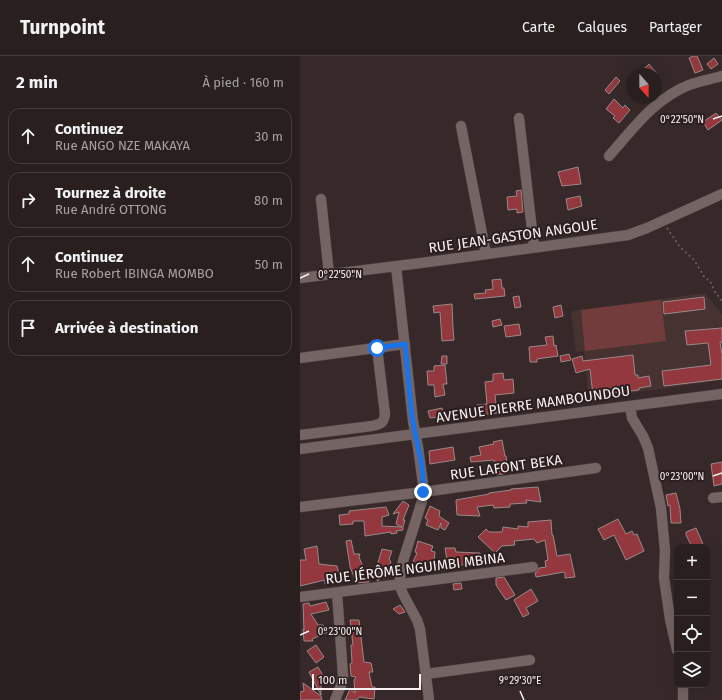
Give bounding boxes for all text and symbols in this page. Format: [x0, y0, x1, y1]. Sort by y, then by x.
text: Turnpoint [20, 16, 105, 39]
text: Carte [522, 19, 555, 36]
text: Calques [577, 19, 627, 36]
text: Partager [649, 19, 702, 36]
north arrow [626, 68, 662, 104]
text: 2 min [16, 72, 58, 93]
text: À pied · 160 m [202, 75, 284, 90]
text: 0°22'50"N [660, 114, 704, 126]
text: Continuez [55, 120, 123, 138]
icon: ahead [17, 125, 39, 147]
text: 30 m [255, 129, 283, 144]
text: Rue ANGO NZE MAKAYA [55, 138, 190, 153]
text: Tournez à droite [55, 184, 166, 202]
icon: right [17, 189, 39, 211]
text: 80 m [254, 193, 283, 208]
text: Rue André OTTONG [55, 202, 167, 217]
street label: RUE JEAN-GASTON ANGOUE [427, 216, 599, 257]
text: Continuez [55, 248, 123, 266]
icon: ahead [17, 253, 39, 275]
text: 50 m [255, 257, 283, 272]
text: Rue Robert IBINGA MOMBO [55, 266, 214, 281]
text: 0°22'50"N [318, 269, 362, 281]
icon: arrive [17, 317, 39, 339]
text: Arrivée à destination [55, 319, 198, 337]
route start [368, 339, 386, 357]
street label: AVENUE PIERRE MAMBOUNDOU [435, 382, 631, 427]
street label: RUE LAFONT BEKA [449, 451, 563, 484]
text: 0°23'00"N [660, 471, 704, 483]
route end [414, 483, 432, 501]
map controls [674, 544, 710, 688]
button: + [674, 544, 710, 580]
street label: RUE JÉRÔME NGUIMBI MBINA [324, 548, 506, 588]
button: − [674, 580, 710, 616]
button: locate [674, 616, 710, 652]
text: 0°23'00"N [318, 626, 362, 638]
button: layers [674, 652, 710, 688]
scale bar [312, 672, 421, 691]
text: 100 m [318, 674, 347, 687]
text: 9°29'30"E [499, 675, 541, 687]

